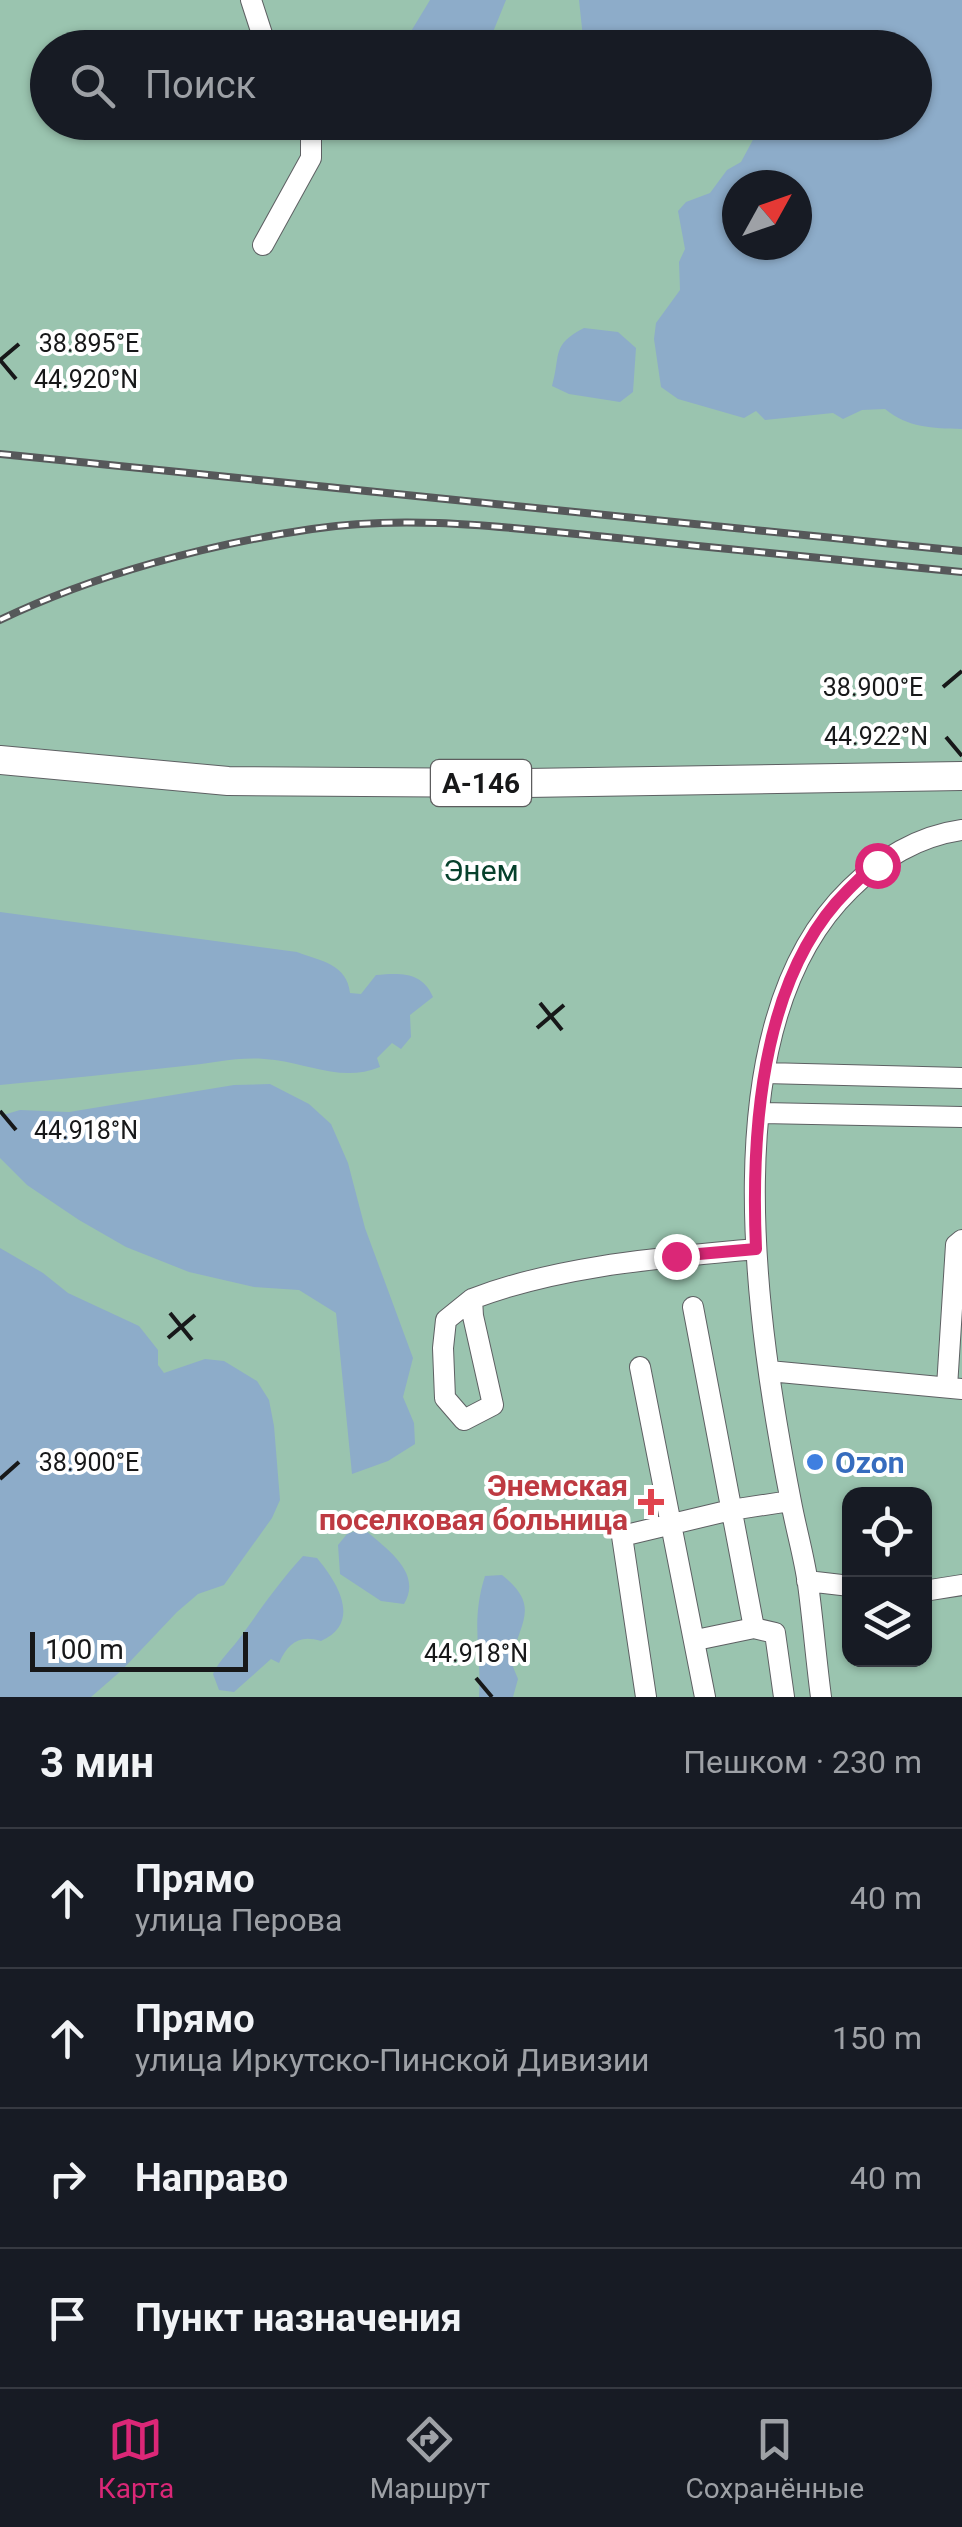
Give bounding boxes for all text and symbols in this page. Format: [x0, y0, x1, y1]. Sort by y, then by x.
search box [30, 30, 932, 140]
icon: search [65, 58, 120, 113]
text: Поиск [145, 63, 256, 107]
north arrow [722, 170, 812, 260]
text: 38.895°E [39, 329, 139, 358]
text: 44.920°N [34, 365, 138, 394]
text: 38.900°E [823, 673, 923, 702]
text: 44.922°N [824, 722, 928, 751]
road number: А-146 [431, 760, 531, 806]
route start [855, 843, 901, 889]
park label: Энем [443, 853, 519, 888]
text: 44.918°N [34, 1116, 138, 1145]
route end [654, 1234, 700, 1280]
place label: Ozon [835, 1445, 904, 1480]
text: 38.900°E [39, 1448, 139, 1477]
marker: Ozon [804, 1451, 826, 1473]
place label: Энемская поселковая больница [319, 1468, 628, 1537]
map controls [842, 1487, 932, 1667]
button: locate [842, 1487, 932, 1577]
marker: Энемская поселковая больница [638, 1489, 664, 1515]
button: layers [842, 1577, 932, 1667]
scale bar [30, 1627, 248, 1672]
text: 100 m [45, 1633, 124, 1666]
text: 44.918°N [424, 1639, 528, 1668]
text: 3 мин [40, 1738, 154, 1787]
text: Пешком · 230 m [683, 1743, 922, 1781]
text: Прямо [135, 1857, 255, 1901]
icon: ahead [40, 1871, 95, 1926]
text: 40 m [850, 1879, 922, 1917]
text: улица Перова [135, 1901, 343, 1939]
text: Прямо [135, 1997, 255, 2041]
icon: ahead [40, 2011, 95, 2066]
text: 150 m [832, 2019, 922, 2057]
text: улица Иркутско-Пинской Дивизии [135, 2041, 650, 2079]
icon: right [40, 2151, 95, 2206]
text: Направо [135, 2156, 288, 2200]
text: 40 m [850, 2159, 922, 2197]
icon: arrive [40, 2291, 95, 2346]
text: Пункт назначения [135, 2296, 462, 2340]
tab: Карта [98, 2412, 174, 2505]
tab: Маршрут [370, 2412, 490, 2505]
tab: Сохранённые [686, 2412, 864, 2505]

